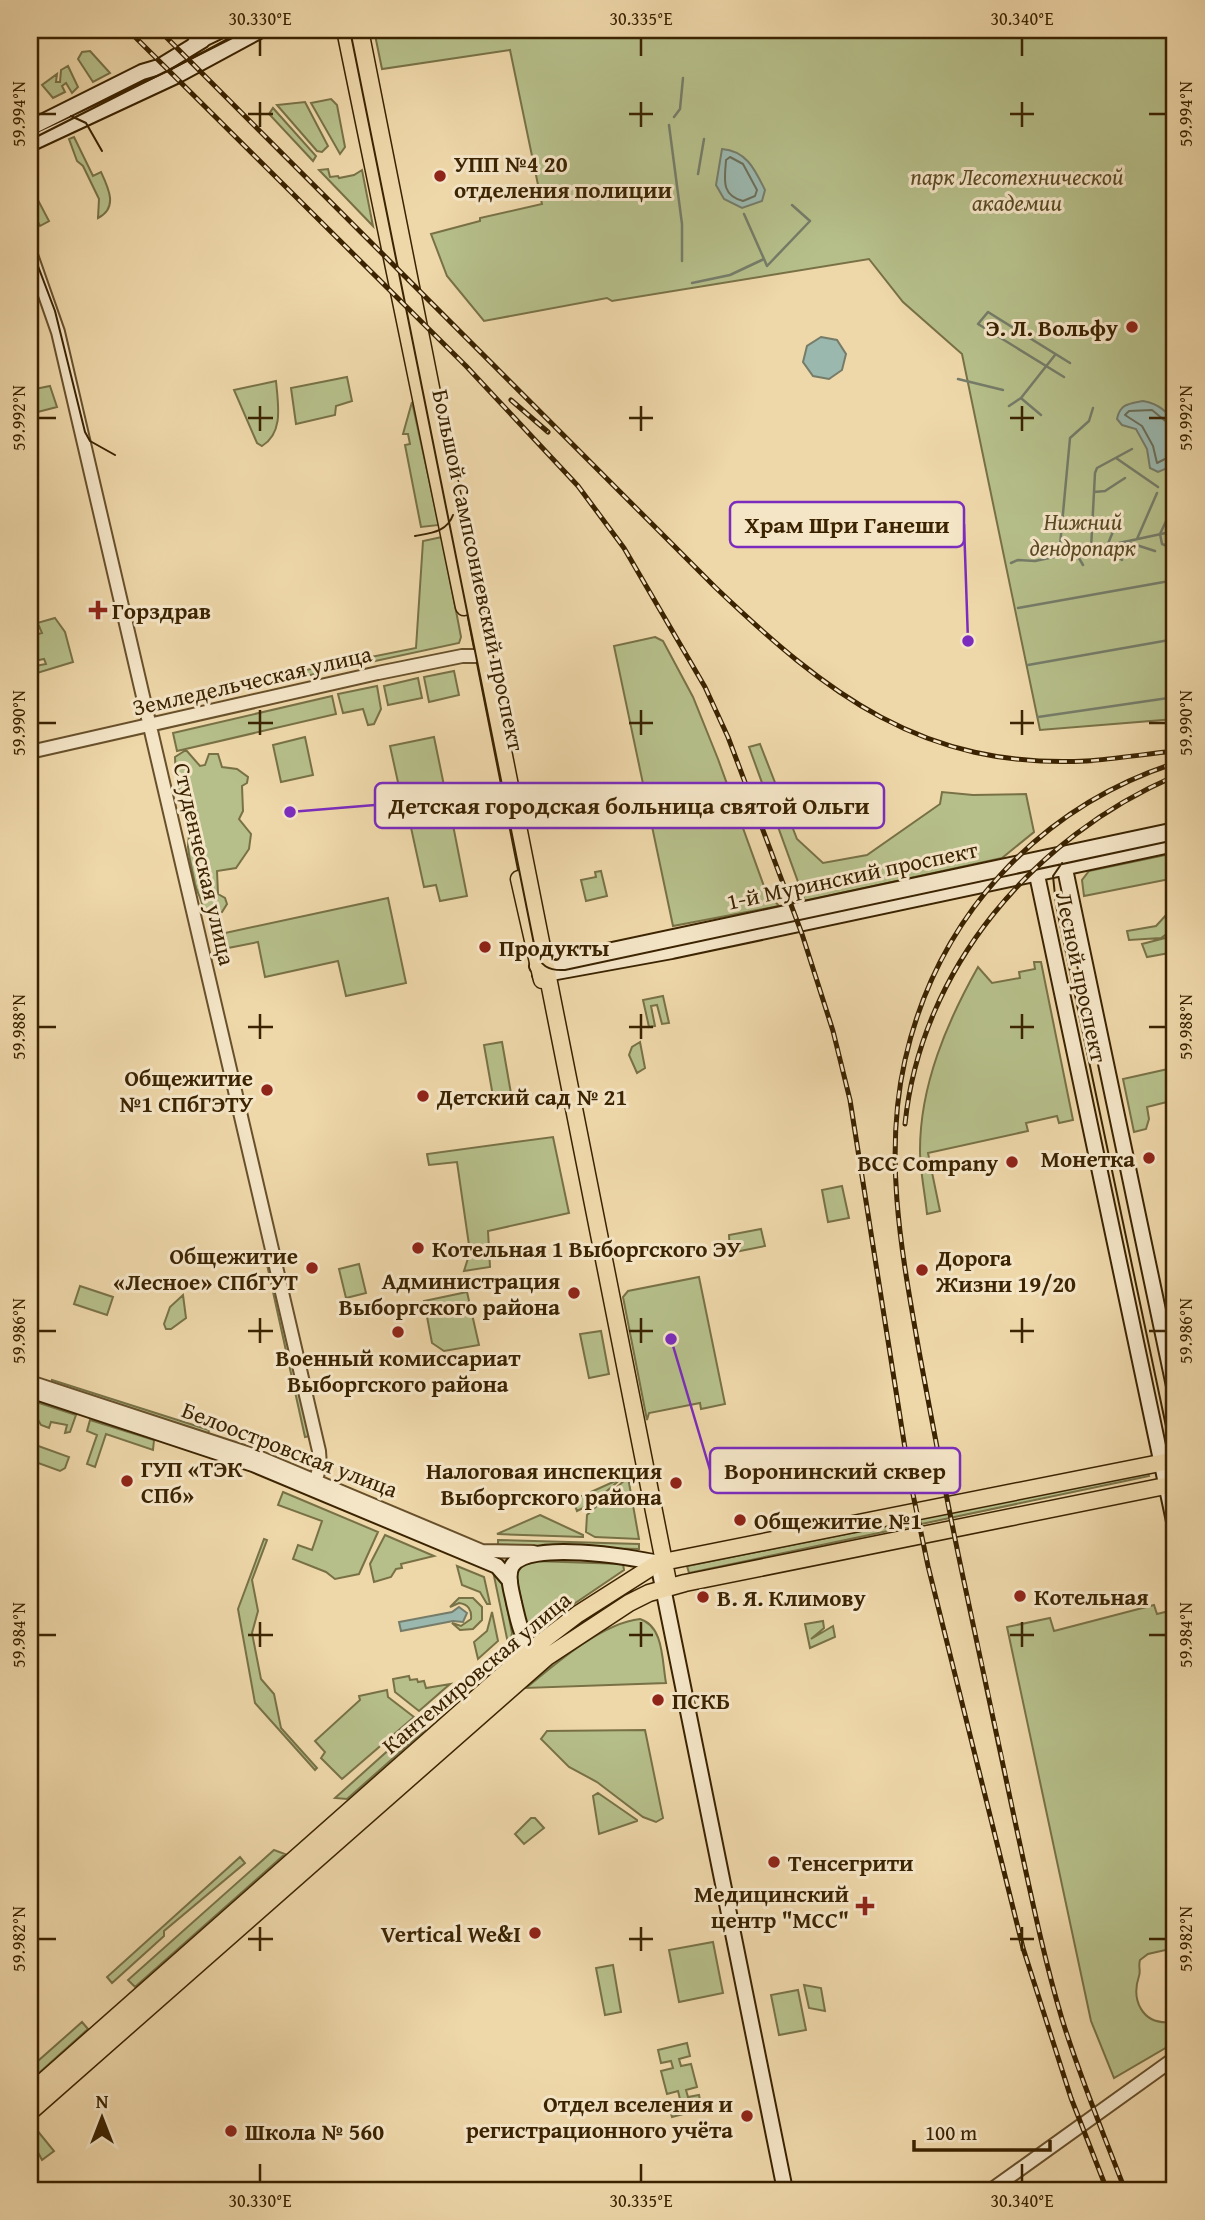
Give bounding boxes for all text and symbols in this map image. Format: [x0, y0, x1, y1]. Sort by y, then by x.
text: 30.330°E [228, 5, 292, 32]
text: 30.335°E [609, 5, 673, 32]
text: 30.340°E [990, 5, 1054, 32]
text: 59.994°N [5, 81, 32, 147]
text: 59.994°N [1172, 81, 1199, 147]
place label: УПП №4 20 отделения полиции [454, 147, 672, 206]
park label: парк Лесотехнической академии [910, 160, 1124, 219]
marker: УПП №4 20 отделения полиции [432, 168, 448, 184]
place label: Э. Л. Вольфу [985, 311, 1118, 344]
marker: Э. Л. Вольфу [1124, 319, 1140, 335]
text: 59.992°N [5, 385, 32, 451]
text: 59.992°N [1172, 385, 1199, 451]
street label: Большой Сампсониевский проспект [425, 386, 533, 754]
callout: Храм Шри Ганеши [730, 502, 964, 547]
park label: Нижний дендропарк [1030, 505, 1136, 564]
text: Храм Шри Ганеши [744, 507, 950, 542]
place label: Горздрав [112, 594, 211, 627]
marker: Горздрав [90, 602, 106, 618]
street label: Земледельческая улица [129, 636, 375, 724]
text: 59.990°N [5, 690, 32, 756]
text: 59.990°N [1172, 690, 1199, 756]
street label: Студенческая улица [166, 759, 244, 969]
callout: Детская городская больница святой Ольги [375, 783, 884, 828]
text: Детская городская больница святой Ольги [387, 788, 870, 823]
street label: 1-й Муринский проспект [723, 832, 981, 918]
street label: Лесной проспект [1048, 889, 1116, 1065]
place label: Продукты [499, 931, 610, 964]
marker: Продукты [477, 939, 493, 955]
text: 59.988°N [5, 994, 32, 1060]
text: 59.988°N [1172, 994, 1199, 1060]
place label: Общежитие №1 СПбГЭТУ [119, 1061, 254, 1120]
place label: Детский сад № 21 [436, 1080, 627, 1113]
marker: Общежитие №1 СПбГЭТУ [259, 1082, 275, 1098]
marker: Детский сад № 21 [415, 1088, 431, 1104]
place label: Монетка [1041, 1142, 1135, 1175]
place label: BCC Company [857, 1146, 998, 1179]
marker: Монетка [1141, 1150, 1157, 1166]
marker: BCC Company [1004, 1154, 1020, 1170]
place label: Котельная 1 Выборгского ЭУ [432, 1232, 742, 1265]
place label: Общежитие «Лесное» СПбГУТ [113, 1239, 298, 1298]
marker: Котельная 1 Выборгского ЭУ [410, 1240, 426, 1256]
place label: Дорога Жизни 19/20 [935, 1241, 1076, 1300]
marker: Общежитие «Лесное» СПбГУТ [304, 1260, 320, 1276]
marker: Дорога Жизни 19/20 [914, 1262, 930, 1278]
place label: Администрация Выборгского района [339, 1264, 560, 1323]
marker: Администрация Выборгского района [566, 1285, 582, 1301]
text: 59.986°N [5, 1298, 32, 1364]
text: 59.986°N [1172, 1298, 1199, 1364]
marker: Военный комиссариат Выборгского района [390, 1324, 406, 1340]
place label: Военный комиссариат Выборгского района [275, 1341, 521, 1400]
street label: Белоостровская улица [177, 1393, 403, 1505]
callout: Воронинский сквер [710, 1448, 960, 1493]
place label: ГУП «ТЭК СПб» [141, 1452, 243, 1511]
text: Воронинский сквер [724, 1453, 946, 1488]
place label: Налоговая инспекция Выборгского района [426, 1454, 662, 1513]
marker: ГУП «ТЭК СПб» [119, 1473, 135, 1489]
marker: Налоговая инспекция Выборгского района [668, 1475, 684, 1491]
place label: Общежитие №1 [754, 1504, 922, 1537]
marker: Общежитие №1 [732, 1512, 748, 1528]
place label: Котельная [1034, 1580, 1149, 1613]
place label: В. Я. Климову [717, 1581, 866, 1614]
street label: Кантемировская улица [374, 1583, 578, 1761]
marker: Котельная [1012, 1588, 1028, 1604]
marker: В. Я. Климову [695, 1589, 711, 1605]
text: 59.984°N [5, 1602, 32, 1668]
text: 59.984°N [1172, 1602, 1199, 1668]
place label: ПСКБ [672, 1684, 730, 1717]
marker: ПСКБ [650, 1692, 666, 1708]
place label: Тенсегрити [788, 1846, 913, 1879]
marker: Тенсегрити [766, 1854, 782, 1870]
place label: Медицинский центр "МСС" [694, 1877, 849, 1936]
marker: Медицинский центр "МСС" [855, 1896, 875, 1916]
text: 59.982°N [5, 1906, 32, 1972]
text: 59.982°N [1172, 1906, 1199, 1972]
place label: Vertical We&I [381, 1917, 521, 1950]
marker: Vertical We&I [527, 1925, 543, 1941]
north arrow [66, 2084, 136, 2154]
text: N [96, 2087, 109, 2115]
place label: Отдел вселения и регистрационного учёта [466, 2087, 733, 2146]
marker: Отдел вселения и регистрационного учёта [739, 2108, 755, 2124]
scale bar [914, 2108, 1051, 2152]
place label: Школа № 560 [245, 2115, 384, 2148]
text: 100 m [925, 2117, 977, 2148]
marker: Школа № 560 [223, 2123, 239, 2139]
text: 30.330°E [228, 2187, 292, 2214]
text: 30.335°E [609, 2187, 673, 2214]
text: 30.340°E [990, 2187, 1054, 2214]

